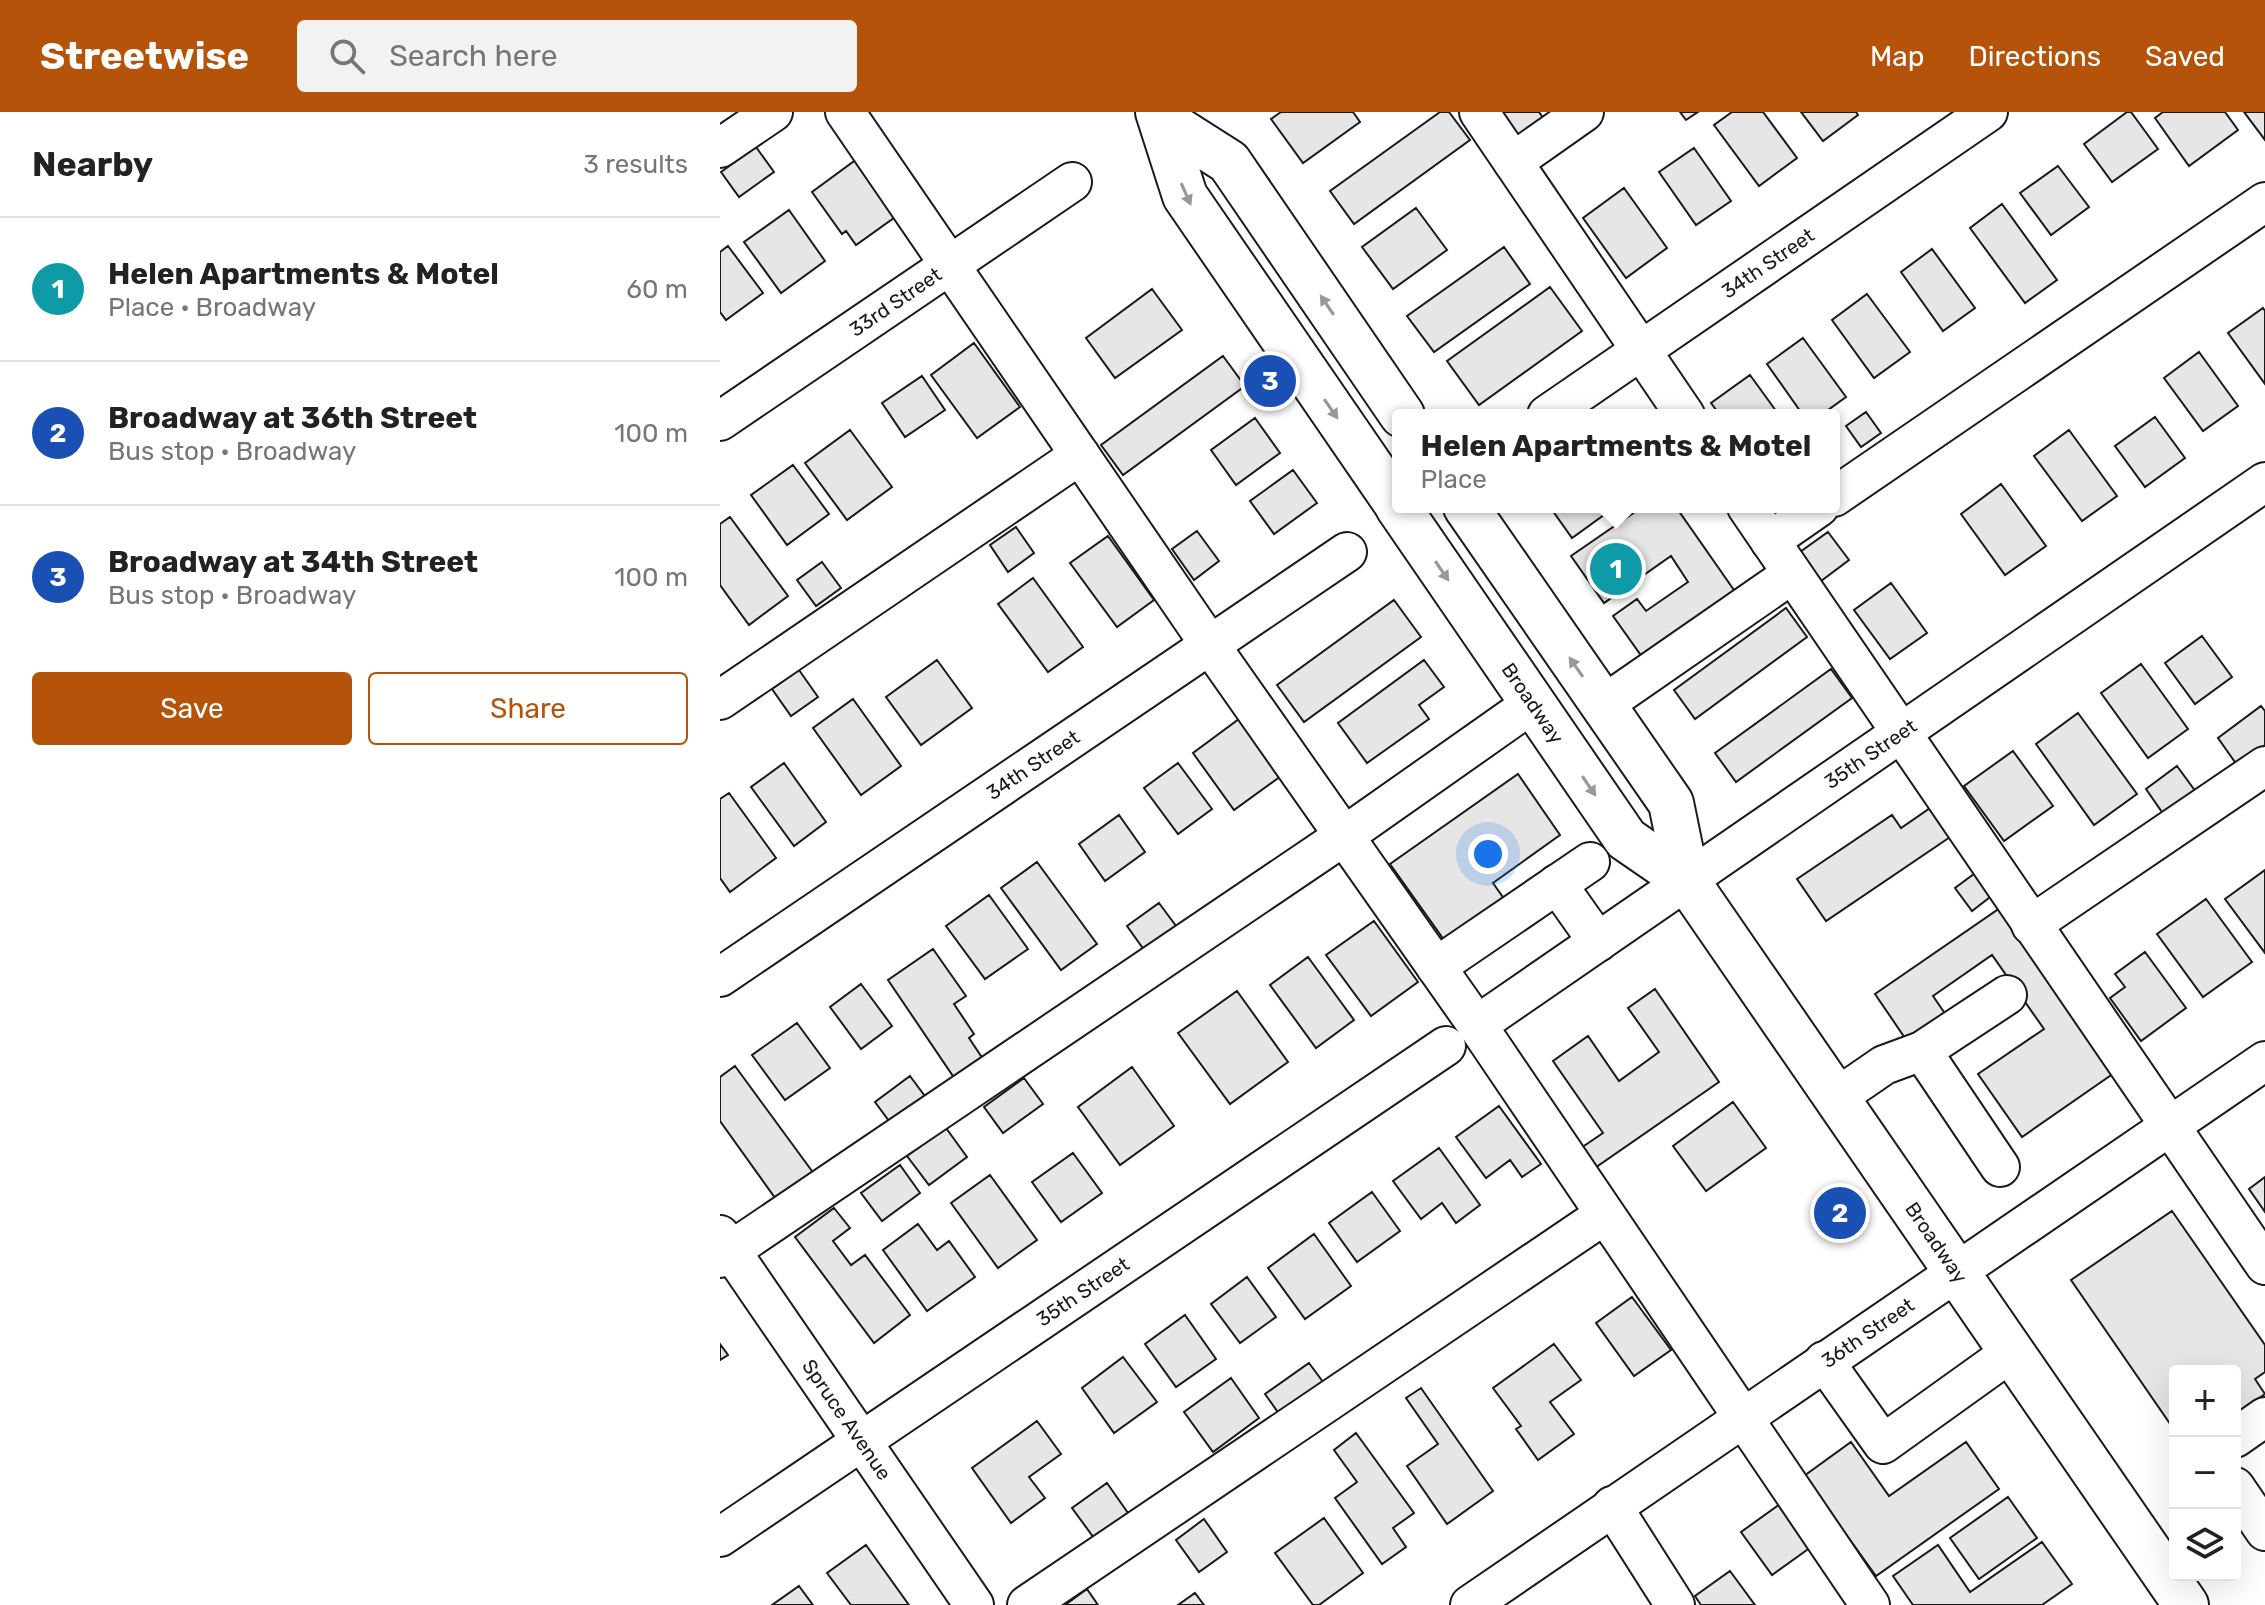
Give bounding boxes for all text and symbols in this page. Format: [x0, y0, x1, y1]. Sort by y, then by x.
search box [297, 20, 857, 92]
text: Streetwise [40, 33, 249, 79]
icon: search [325, 34, 369, 78]
text: Search here [389, 38, 557, 74]
text: Map [1870, 40, 1924, 73]
text: Directions [1968, 40, 2101, 73]
text: Saved [2145, 40, 2225, 73]
text: Nearby [32, 144, 153, 185]
text: 3 results [583, 149, 688, 180]
one-way arrow [1179, 182, 1193, 205]
street label: 34th Street [1717, 223, 1819, 303]
text: Helen Apartments & Motel [108, 256, 499, 292]
street label: 33rd Street [845, 262, 946, 342]
text: 1 [52, 274, 64, 305]
text: 60 m [626, 274, 688, 305]
text: Place · Broadway [108, 292, 316, 323]
one-way arrow [1319, 294, 1334, 315]
pin: 3 [1244, 351, 1296, 411]
one-way arrow [1323, 399, 1338, 420]
text: Broadway at 36th Street [108, 400, 477, 436]
popup [1392, 409, 1840, 513]
text: 2 [50, 418, 66, 449]
text: 100 m [614, 418, 688, 449]
text: Helen Apartments & Motel [1421, 428, 1811, 464]
text: Bus stop · Broadway [108, 436, 356, 467]
text: Place [1421, 464, 1487, 495]
pin: 1 [1590, 539, 1642, 599]
text: Broadway at 34th Street [108, 544, 478, 580]
one-way arrow [1435, 561, 1450, 582]
text: 3 [49, 562, 67, 593]
text: 100 m [614, 562, 688, 593]
text: Bus stop · Broadway [108, 580, 356, 611]
one-way arrow [1569, 656, 1584, 677]
street label: Broadway [1497, 658, 1569, 748]
button: Save [32, 672, 352, 745]
button: Share [368, 672, 688, 745]
street label: 35th Street [1820, 714, 1921, 794]
street label: 34th Street [982, 725, 1084, 805]
one-way arrow [1581, 775, 1596, 796]
your location [1468, 834, 1508, 874]
pin: 2 [1814, 1183, 1866, 1243]
street label: Broadway [1900, 1198, 1972, 1288]
street label: 35th Street [1032, 1252, 1134, 1331]
street label: 36th Street [1817, 1293, 1919, 1373]
street label: Spruce Avenue [797, 1355, 896, 1484]
map controls [2169, 1365, 2241, 1581]
button: + [2169, 1365, 2241, 1437]
button: − [2169, 1437, 2241, 1509]
button: layers [2169, 1509, 2241, 1581]

